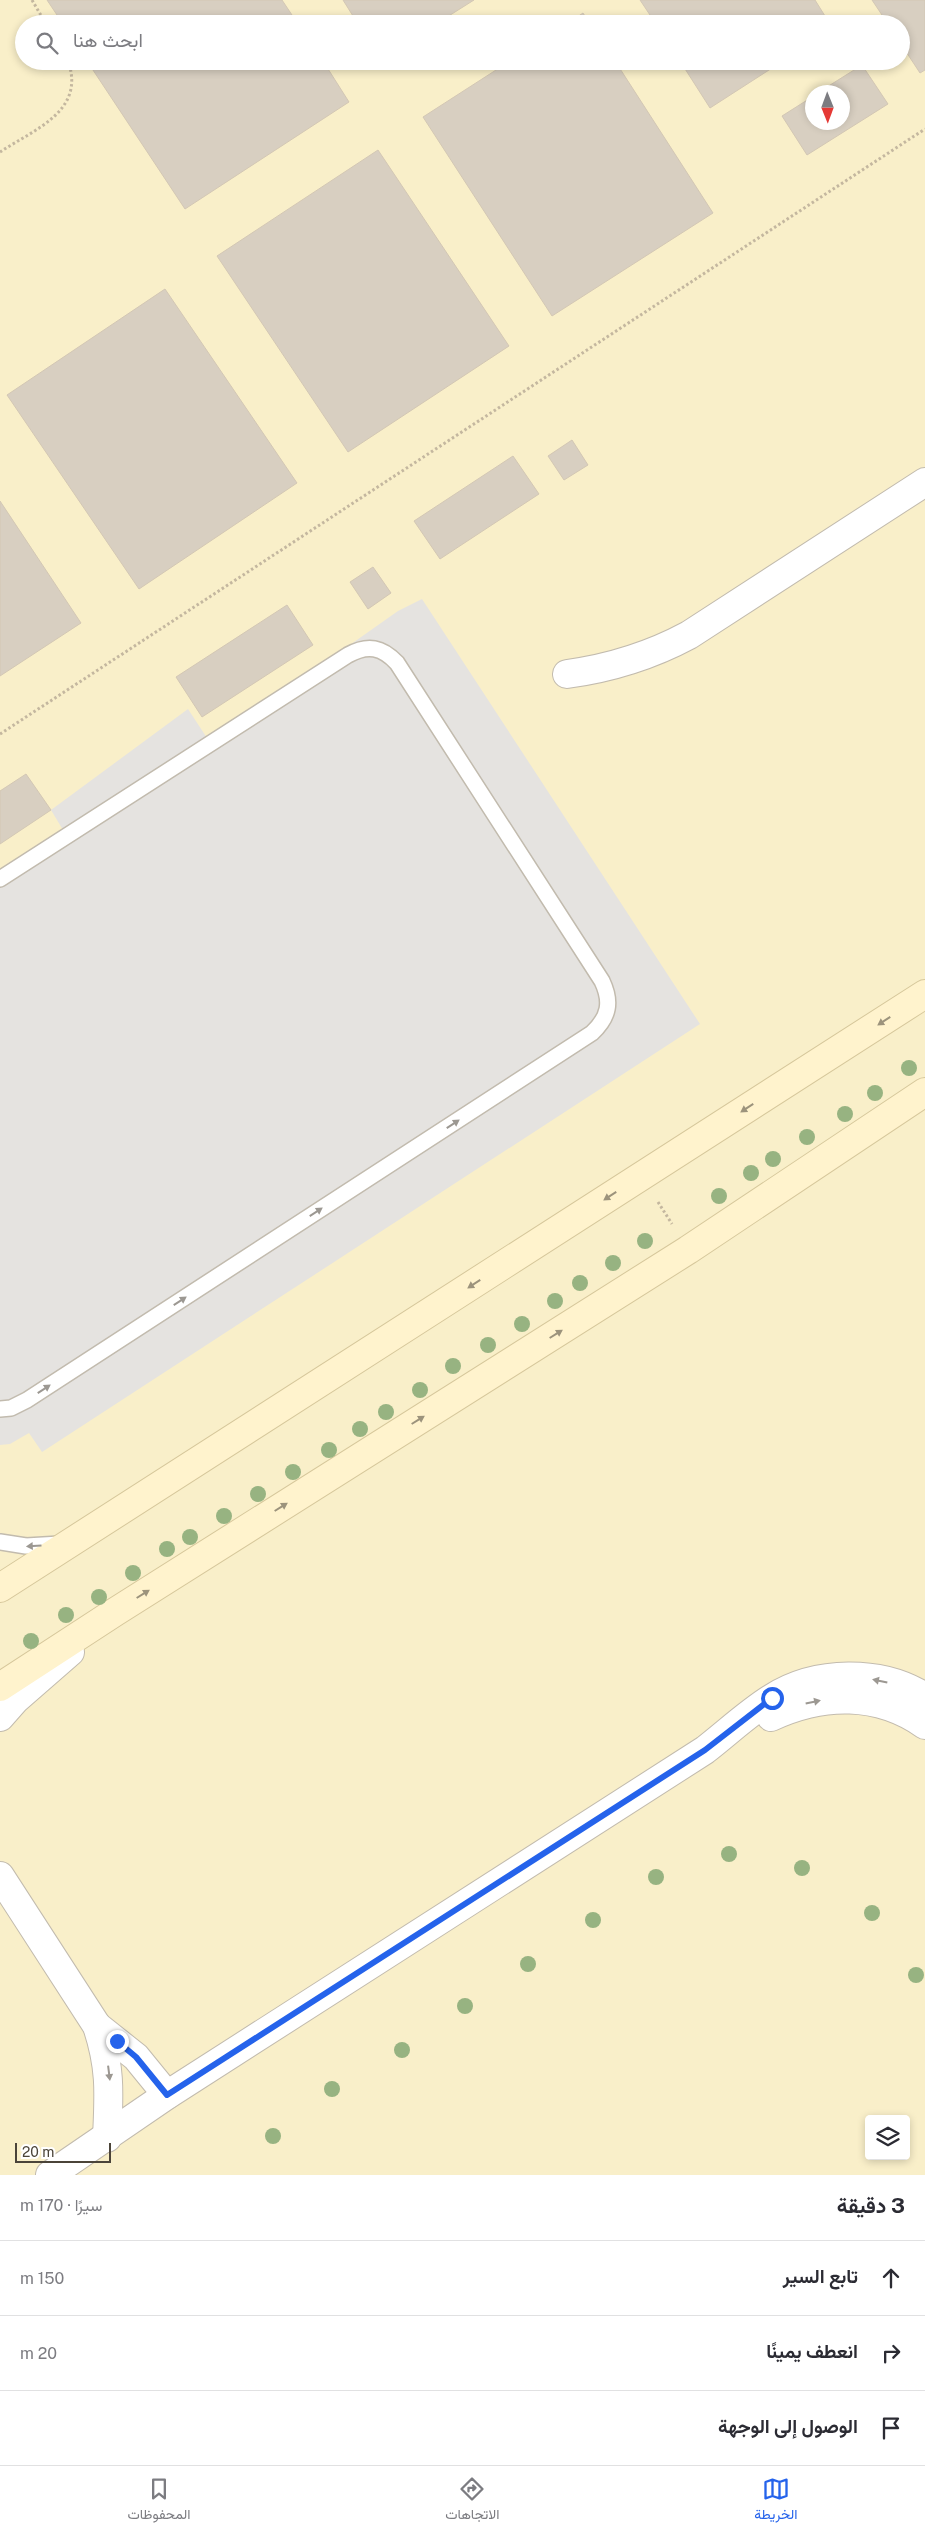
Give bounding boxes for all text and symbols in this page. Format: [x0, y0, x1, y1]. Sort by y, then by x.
search box [15, 15, 910, 70]
icon: search [33, 29, 61, 57]
text: ابحث هنا [73, 29, 143, 51]
north arrow [805, 85, 850, 130]
one-way arrow [877, 1016, 891, 1025]
one-way arrow [741, 1104, 754, 1113]
one-way arrow [446, 1119, 459, 1129]
one-way arrow [604, 1191, 617, 1201]
one-way arrow [310, 1208, 323, 1217]
one-way arrow [467, 1279, 480, 1289]
one-way arrow [173, 1296, 187, 1306]
one-way arrow [549, 1329, 562, 1338]
one-way arrow [37, 1385, 50, 1394]
one-way arrow [412, 1416, 425, 1425]
one-way arrow [274, 1503, 287, 1512]
one-way arrow [26, 1542, 42, 1550]
one-way arrow [137, 1589, 150, 1599]
one-way arrow [871, 1676, 887, 1684]
route start [761, 1687, 784, 1710]
one-way arrow [806, 1698, 821, 1706]
route end [106, 2030, 129, 2053]
one-way arrow [105, 2065, 113, 2081]
map controls [865, 2115, 910, 2160]
button: layers [865, 2115, 910, 2160]
scale bar [15, 2140, 111, 2163]
text: 20 m [22, 2144, 54, 2160]
text: 3 دقيقة [837, 2193, 905, 2218]
text: سيرًا · 170 m [20, 2196, 102, 2215]
icon: ahead [877, 2264, 905, 2292]
text: تابع السير [783, 2265, 858, 2287]
text: 150 m [20, 2269, 64, 2288]
icon: right [877, 2339, 905, 2367]
text: انعطف يمينًا [766, 2340, 858, 2362]
text: 20 m [20, 2344, 57, 2363]
icon: arrive [877, 2414, 905, 2442]
text: الوصول إلى الوجهة [718, 2415, 858, 2437]
tab: المحفوظات [127, 2475, 190, 2527]
tab: الاتجاهات [445, 2475, 500, 2527]
tab: الخريطة [754, 2475, 798, 2527]

